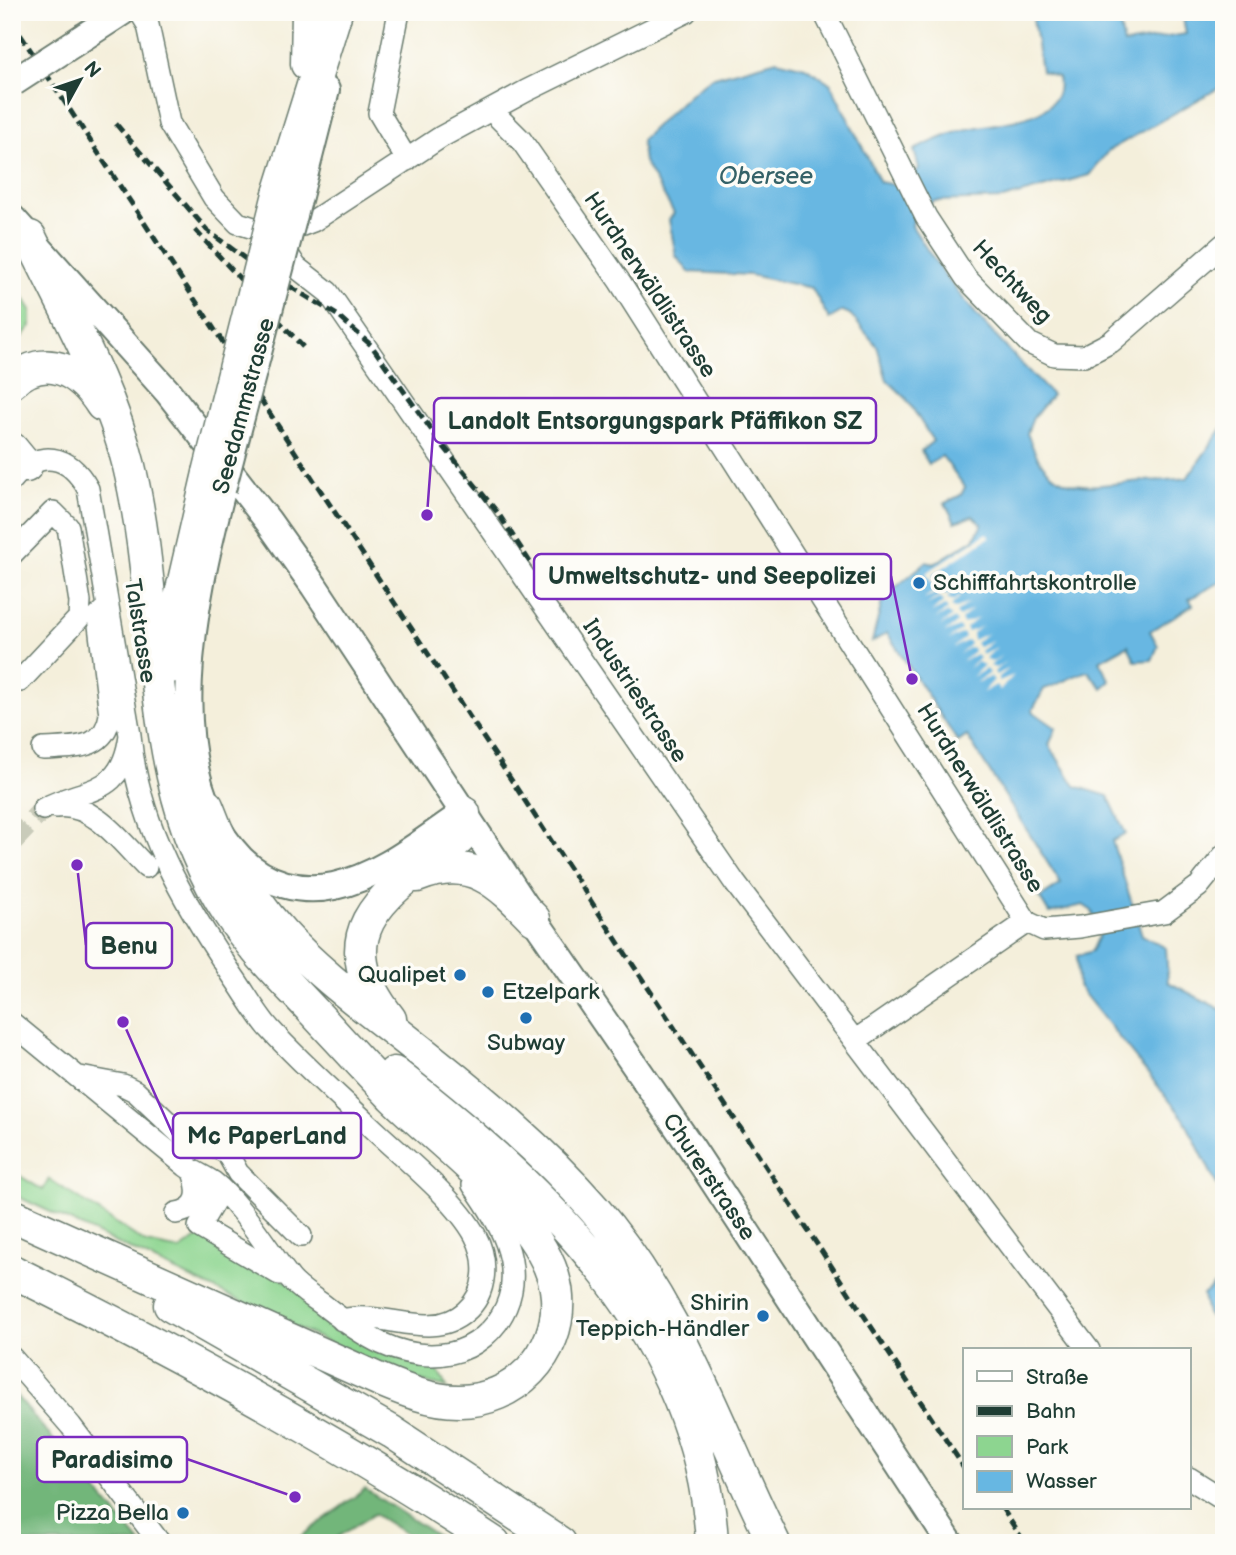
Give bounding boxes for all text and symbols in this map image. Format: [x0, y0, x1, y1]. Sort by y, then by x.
north arrow [46, 46, 116, 116]
text: N [78, 57, 105, 83]
water label: Obersee [719, 162, 813, 191]
street label: Hurdnerwäldlistrasse [577, 187, 723, 383]
street label: Hechtweg [966, 234, 1058, 330]
street label: Seedammstrasse [207, 315, 281, 497]
callout: Landolt Entsorgungspark Pfäffikon SZ [434, 398, 876, 443]
text: Landolt Entsorgungspark Pfäffikon SZ [448, 407, 863, 436]
callout: Umweltschutz- und Seepolizei [534, 554, 891, 599]
text: Umweltschutz- und Seepolizei [548, 562, 876, 591]
place label: Schifffahrtskontrolle [933, 569, 1137, 597]
marker: Schifffahrtskontrolle [911, 575, 927, 591]
street label: Talstrasse [118, 577, 162, 685]
street label: Industriestrasse [577, 614, 693, 768]
street label: Hurdnerwäldlistrasse [910, 698, 1050, 898]
callout: Benu [86, 923, 172, 968]
text: Benu [100, 932, 158, 961]
place label: Qualipet [358, 961, 446, 989]
marker: Qualipet [452, 967, 468, 983]
place label: Etzelpark [502, 978, 600, 1006]
marker: Etzelpark [480, 984, 496, 1000]
marker: Subway [518, 1010, 534, 1026]
place label: Subway [487, 1029, 566, 1057]
street label: Churerstrasse [656, 1108, 762, 1246]
callout: Mc PaperLand [173, 1113, 361, 1158]
text: Mc PaperLand [187, 1122, 347, 1151]
place label: Shirin Teppich-Händler [576, 1289, 750, 1343]
marker: Shirin Teppich-Händler [755, 1308, 771, 1324]
legend [963, 1348, 1190, 1510]
text: Straße [1026, 1365, 1088, 1390]
text: Bahn [1026, 1399, 1076, 1424]
text: Park [1026, 1435, 1069, 1460]
callout: Paradisimo [37, 1437, 187, 1482]
text: Paradisimo [51, 1446, 173, 1475]
text: Wasser [1026, 1469, 1097, 1494]
place label: Pizza Bella [56, 1499, 169, 1527]
marker: Pizza Bella [175, 1505, 191, 1521]

